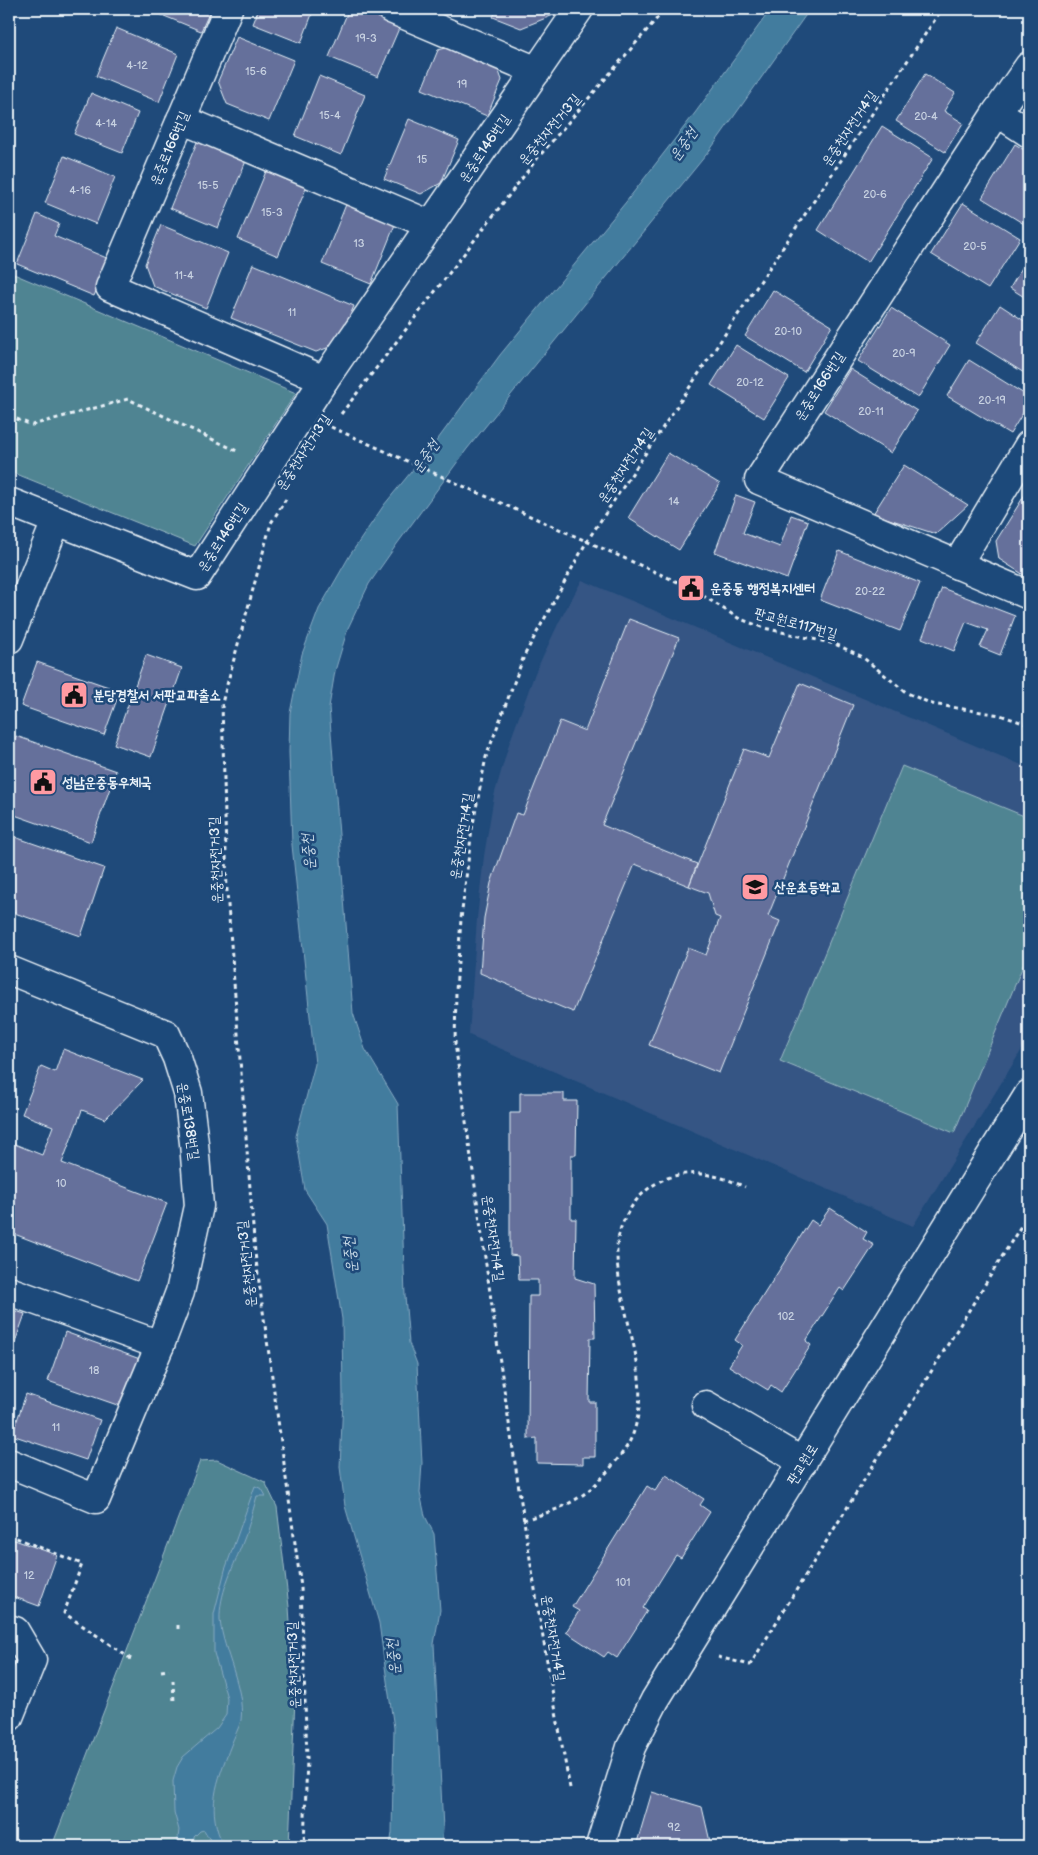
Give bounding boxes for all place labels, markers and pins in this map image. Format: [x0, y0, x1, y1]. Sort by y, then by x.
public building icon: 운중동 행정복지센터 [676, 573, 706, 603]
place label: 운중동 행정복지센터 [710, 580, 815, 597]
public building icon: 분당경찰서 서판교파출소 [59, 680, 89, 710]
place label: 분당경찰서 서판교파출소 [93, 687, 221, 704]
public building icon: 성남운중동우체국 [28, 767, 58, 797]
place label: 성남운중동우체국 [62, 774, 152, 791]
school or university icon: 산운초등학교 [740, 872, 770, 902]
place label: 산운초등학교 [774, 879, 842, 896]

